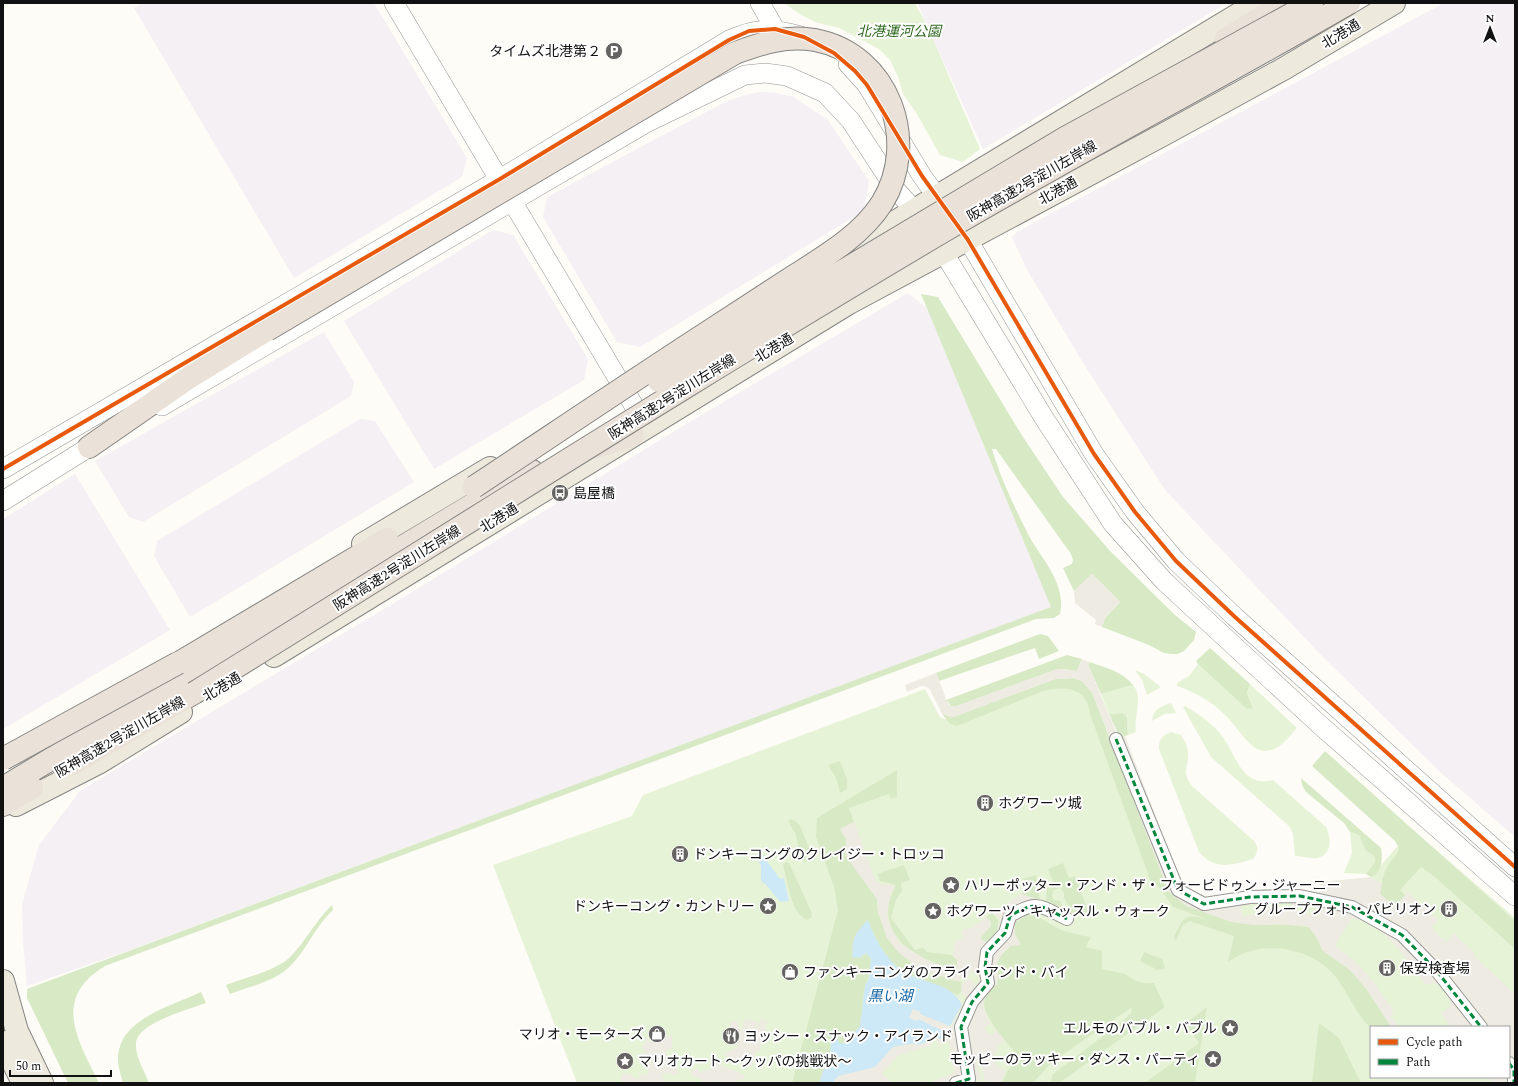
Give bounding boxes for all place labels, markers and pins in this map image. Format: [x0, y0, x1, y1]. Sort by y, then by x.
place label: タイムズ北港第２ [489, 41, 601, 62]
parking icon: タイムズ北港第２ [604, 41, 624, 61]
bus stop icon: 島屋橋 [550, 483, 570, 503]
place label: 島屋橋 [573, 483, 615, 504]
building icon: ホグワーツ城 [975, 793, 995, 813]
place label: ホグワーツ城 [998, 793, 1082, 814]
building icon: ドンキーコングのクレイジー・トロッコ [670, 844, 690, 864]
place label: ドンキーコングのクレイジー・トロッコ [693, 844, 945, 865]
place icon: ハリーポッター・アンド・ザ・フォービドゥン・ジャーニー [941, 875, 961, 895]
place label: ハリーポッター・アンド・ザ・フォービドゥン・ジャーニー [964, 875, 1341, 896]
place label: ドンキーコング・カントリー [573, 896, 755, 917]
place icon: ドンキーコング・カントリー [758, 896, 778, 916]
place label: グループフォト・パビリオン [1255, 899, 1436, 920]
building icon: グループフォト・パビリオン [1439, 899, 1459, 919]
place icon: ホグワーツ・キャッスル・ウォーク [923, 901, 943, 921]
place label: ホグワーツ・キャッスル・ウォーク [946, 901, 1170, 922]
building icon: 保安検査場 [1377, 958, 1397, 978]
place label: 保安検査場 [1400, 958, 1470, 979]
shop icon: ファンキーコングのフライ・アンド・バイ [780, 962, 800, 982]
place label: ファンキーコングのフライ・アンド・バイ [803, 962, 1068, 983]
place label: エルモのバブル・バブル [1063, 1018, 1217, 1039]
place icon: エルモのバブル・バブル [1220, 1018, 1240, 1038]
place label: マリオ・モーターズ [519, 1024, 644, 1045]
shop icon: マリオ・モーターズ [647, 1024, 667, 1044]
restaurant icon: ヨッシー・スナック・アイランド [721, 1026, 741, 1046]
place label: ヨッシー・スナック・アイランド [744, 1026, 953, 1047]
place label: モッピーのラッキー・ダンス・パーティ [949, 1049, 1200, 1070]
place icon: モッピーのラッキー・ダンス・パーティ [1203, 1049, 1223, 1069]
place icon: マリオカート ～クッパの挑戦状～ [615, 1051, 635, 1071]
place label: マリオカート ～クッパの挑戦状～ [638, 1051, 852, 1072]

